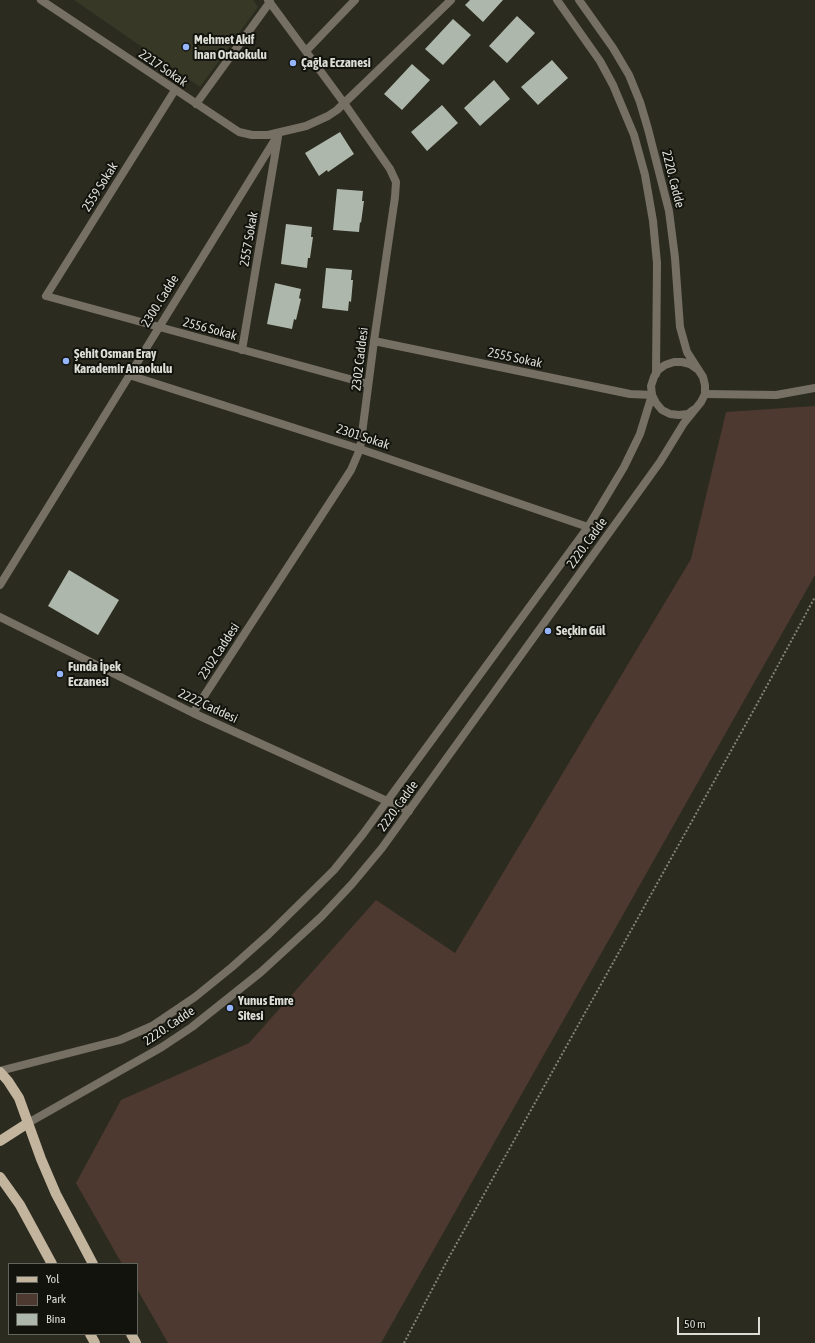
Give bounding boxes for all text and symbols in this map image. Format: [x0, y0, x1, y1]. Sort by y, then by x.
place label: Mehmet Akif İnan Ortaokulu [194, 32, 267, 63]
marker: Mehmet Akif İnan Ortaokulu [181, 42, 191, 52]
street label: 2217 Sokak [136, 46, 190, 90]
place label: Çağla Eczanesi [301, 55, 371, 71]
marker: Çağla Eczanesi [288, 58, 298, 68]
street label: 2220. Cadde [658, 149, 688, 209]
street label: 2559 Sokak [79, 159, 121, 215]
street label: 2557 Sokak [237, 210, 261, 268]
street label: 2300. Cadde [138, 272, 182, 330]
street label: 2556 Sokak [181, 314, 239, 344]
street label: 2302 Caddesi [348, 326, 372, 392]
street label: 2555 Sokak [486, 345, 544, 371]
place label: Şehit Osman Eray Karademir Anaokulu [74, 346, 172, 377]
marker: Şehit Osman Eray Karademir Anaokulu [61, 356, 71, 366]
street label: 2301 Sokak [334, 421, 392, 453]
street label: 2220. Cadde [563, 515, 611, 571]
street label: 2302 Caddesi [195, 620, 243, 682]
place label: Seçkin Gül [556, 623, 605, 639]
marker: Seçkin Gül [543, 626, 553, 636]
place label: Funda İpek Eczanesi [68, 659, 121, 690]
marker: Funda İpek Eczanesi [55, 669, 65, 679]
street label: 2222 Caddesi [176, 685, 240, 727]
street label: 2220. Cadde [374, 778, 422, 834]
place label: Yunus Emre Sitesi [238, 993, 294, 1024]
street label: 2220. Cadde [140, 1003, 198, 1049]
marker: Yunus Emre Sitesi [225, 1003, 235, 1013]
legend [8, 1263, 138, 1335]
text: Yol [46, 1272, 59, 1286]
text: Park [46, 1292, 66, 1306]
scale bar [679, 1309, 762, 1335]
text: Bina [46, 1312, 66, 1326]
text: 50 m [684, 1317, 706, 1331]

